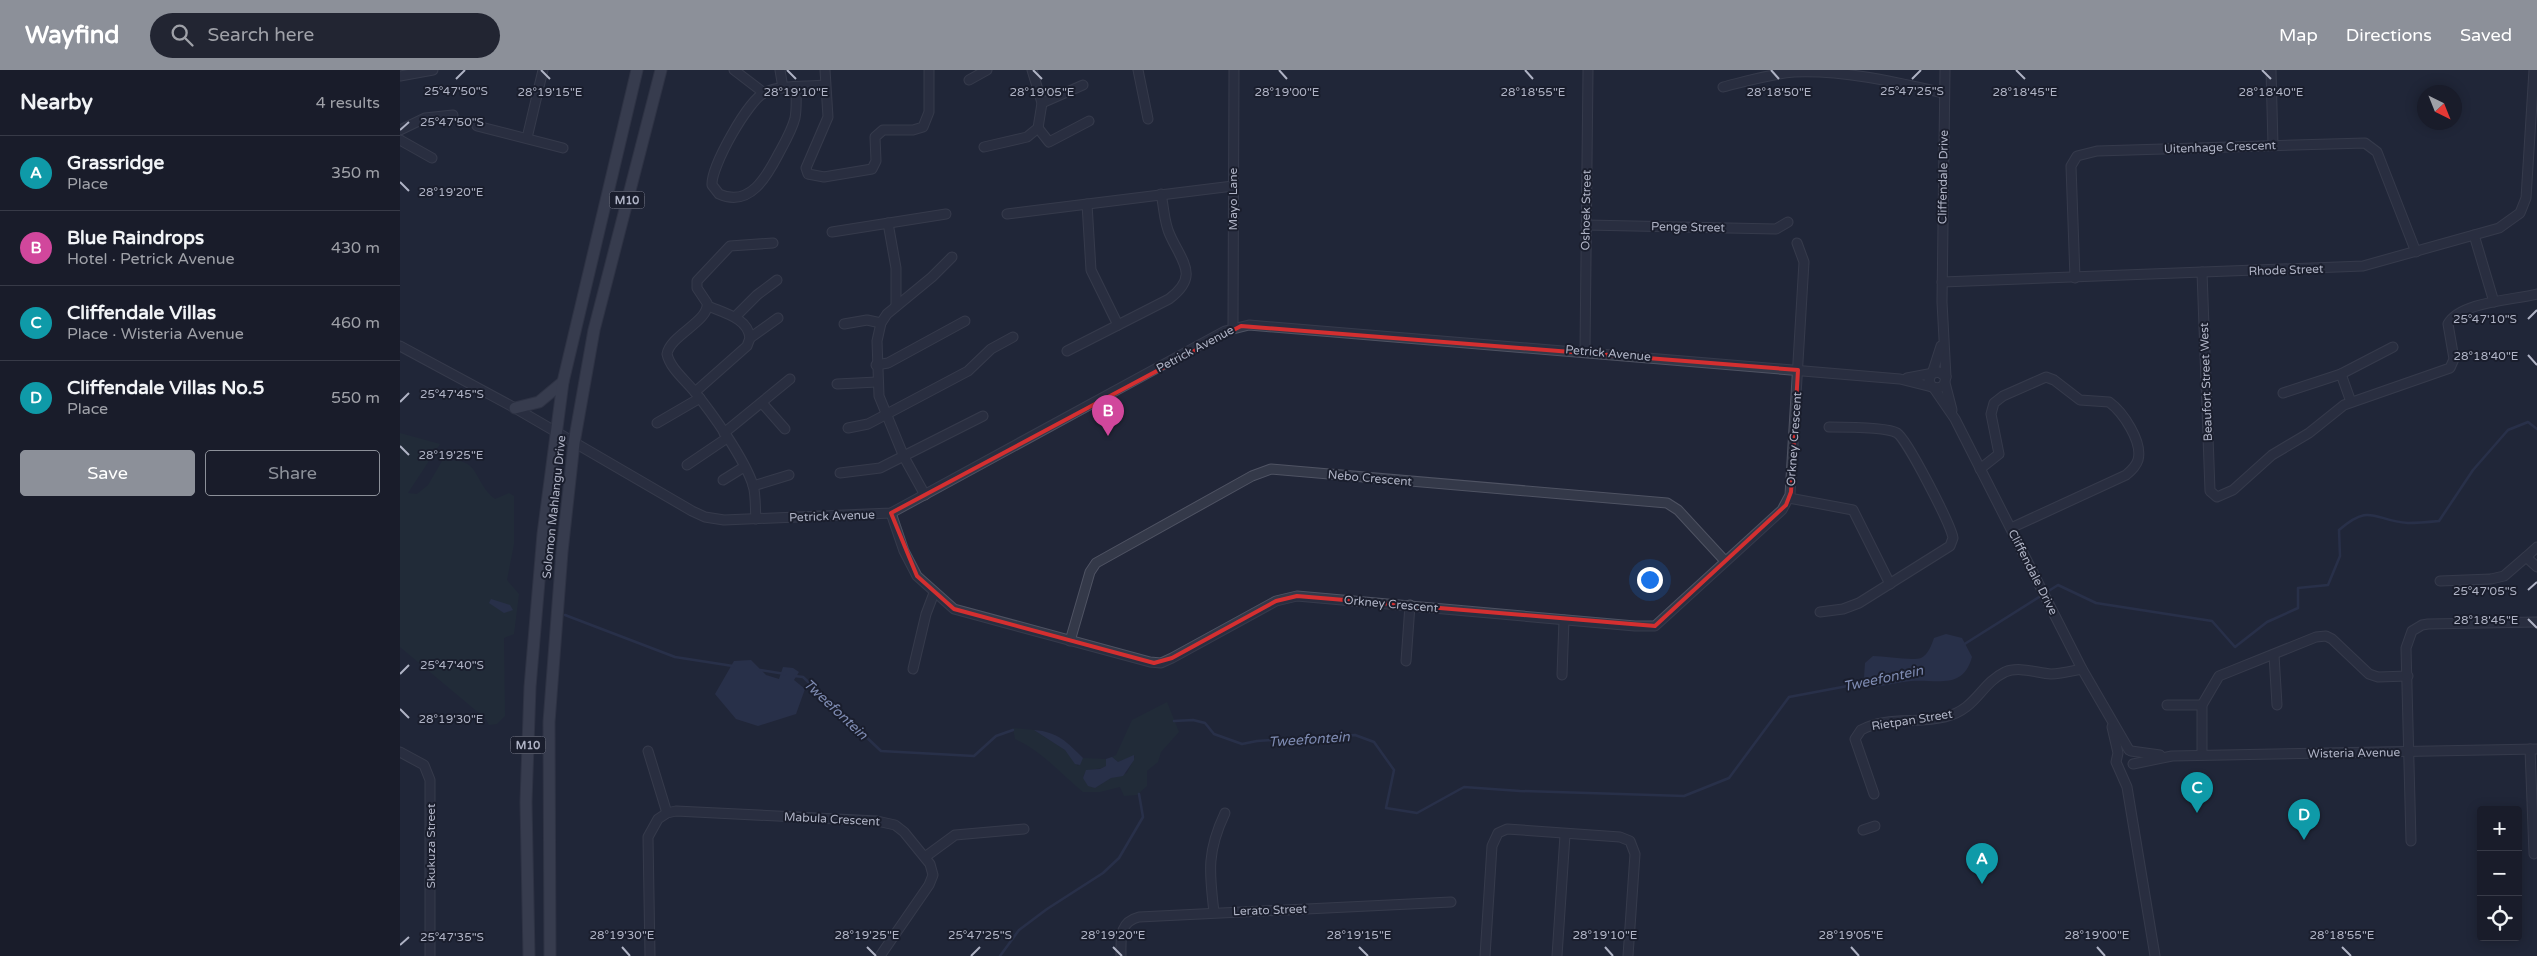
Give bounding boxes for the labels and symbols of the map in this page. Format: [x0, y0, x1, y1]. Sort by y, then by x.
text: 25°47'50"S [424, 84, 488, 98]
text: 25°47'25"S [1880, 84, 1944, 98]
text: 28°19'15"E [517, 85, 583, 99]
text: 28°19'10"E [763, 85, 829, 99]
text: 28°19'05"E [1009, 85, 1075, 99]
text: 28°19'00"E [1254, 85, 1320, 99]
text: 28°18'55"E [1500, 85, 1566, 99]
text: 28°18'50"E [1746, 85, 1812, 99]
text: 28°18'45"E [1992, 85, 2058, 99]
text: 28°18'40"E [2238, 85, 2304, 99]
north arrow [2417, 85, 2462, 130]
text: 25°47'50"S [420, 115, 484, 129]
street label: Cliffendale Drive [1935, 130, 1951, 224]
street label: Uitenhage Crescent [2164, 138, 2277, 156]
street label: Mayo Lane [1226, 167, 1240, 230]
street label: Oshoek Street [1578, 169, 1594, 251]
text: 28°19'20"E [418, 185, 484, 199]
road number: M10 [610, 192, 644, 208]
street label: Penge Street [1651, 219, 1725, 235]
street label: Rhode Street [2248, 262, 2324, 278]
text: 25°47'10"S [2453, 312, 2517, 326]
street label: Beaufort Street West [2197, 322, 2215, 442]
street label: Petrick Avenue [1154, 323, 1236, 375]
street label: Petrick Avenue [1565, 342, 1652, 364]
text: 28°18'40"E [2453, 349, 2519, 363]
text: 25°47'45"S [420, 387, 484, 401]
street label: Orkney Crescent [1784, 391, 1804, 487]
pin: B [1092, 395, 1124, 436]
street label: Solomon Mahlangu Drive [540, 434, 569, 579]
text: 28°19'25"E [418, 448, 484, 462]
street label: Nebo Crescent [1327, 467, 1413, 489]
street label: Petrick Avenue [789, 507, 875, 524]
street label: Cliffendale Drive [2005, 527, 2061, 617]
your location [1637, 567, 1663, 593]
text: 25°47'05"S [2453, 584, 2517, 598]
street label: Orkney Crescent [1343, 593, 1439, 615]
text: 28°18'45"E [2453, 613, 2519, 627]
text: 25°47'40"S [420, 658, 484, 672]
water label: Tweefontein [1842, 662, 1925, 695]
water label: Tweefontein [800, 675, 872, 744]
street label: Rietpan Street [1870, 707, 1954, 733]
text: 28°19'30"E [418, 712, 484, 726]
water label: Tweefontein [1268, 728, 1351, 751]
road number: M10 [510, 736, 546, 754]
street label: Wisteria Avenue [2308, 745, 2401, 761]
pin: C [2181, 772, 2213, 813]
pin: D [2288, 799, 2320, 840]
street label: Skukuza Street [424, 803, 438, 889]
street label: Mabula Crescent [784, 809, 881, 829]
pin: A [1966, 843, 1998, 884]
street label: Lerato Street [1233, 902, 1308, 918]
text: 28°19'30"E [589, 928, 655, 942]
text: 28°19'25"E [834, 928, 900, 942]
text: 25°47'25"S [948, 928, 1012, 942]
text: 28°19'20"E [1080, 928, 1146, 942]
text: 28°19'15"E [1326, 928, 1392, 942]
text: 28°19'10"E [1572, 928, 1638, 942]
text: 28°19'05"E [1818, 928, 1884, 942]
text: 28°19'00"E [2064, 928, 2130, 942]
text: 28°18'55"E [2309, 928, 2375, 942]
text: 25°47'35"S [420, 930, 484, 944]

